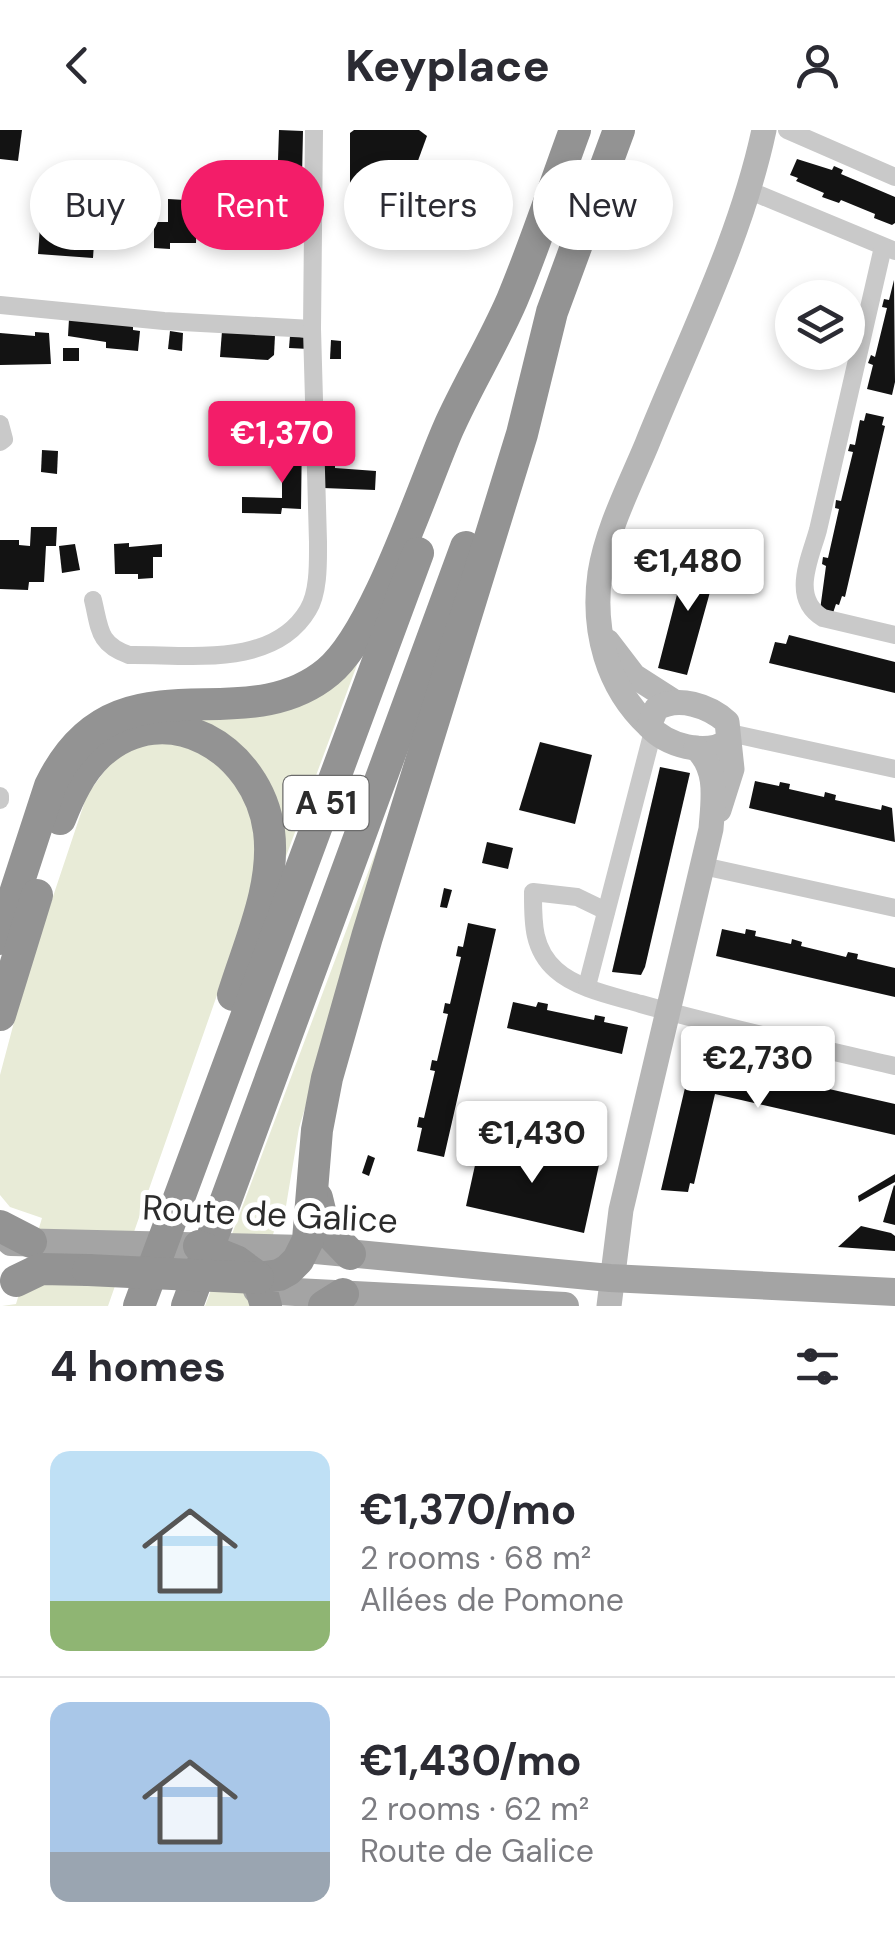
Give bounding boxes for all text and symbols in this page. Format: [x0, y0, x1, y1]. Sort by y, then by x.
text: Keyplace [345, 36, 550, 95]
icon: back [50, 38, 105, 93]
icon: person [790, 38, 845, 93]
chip: Buy [30, 160, 161, 250]
chip: Rent [181, 160, 324, 250]
chip: Filters [344, 160, 513, 250]
chip: New [533, 160, 673, 250]
map controls [775, 280, 865, 370]
button: layers [775, 280, 865, 370]
pin: €1,370 [201, 401, 363, 486]
text: €1,370 [230, 412, 334, 454]
pin: €1,480 [607, 529, 769, 614]
text: €1,480 [634, 540, 742, 582]
road number: A 51 [284, 776, 368, 830]
pin: €2,730 [677, 1026, 839, 1111]
text: €2,730 [703, 1037, 813, 1079]
pin: €1,430 [451, 1101, 613, 1186]
text: €1,430 [478, 1112, 586, 1154]
street label: Route de Galice [141, 1184, 399, 1244]
text: 4 homes [50, 1339, 226, 1394]
icon: filters [790, 1339, 845, 1394]
text: €1,370/mo [360, 1482, 576, 1537]
icon: home [130, 1491, 250, 1611]
text: 2 rooms · 68 m² [360, 1537, 591, 1579]
text: Allées de Pomone [360, 1579, 624, 1621]
text: €1,430/mo [360, 1733, 582, 1788]
icon: home [130, 1742, 250, 1862]
text: 2 rooms · 62 m² [360, 1788, 589, 1830]
text: Route de Galice [360, 1830, 594, 1872]

